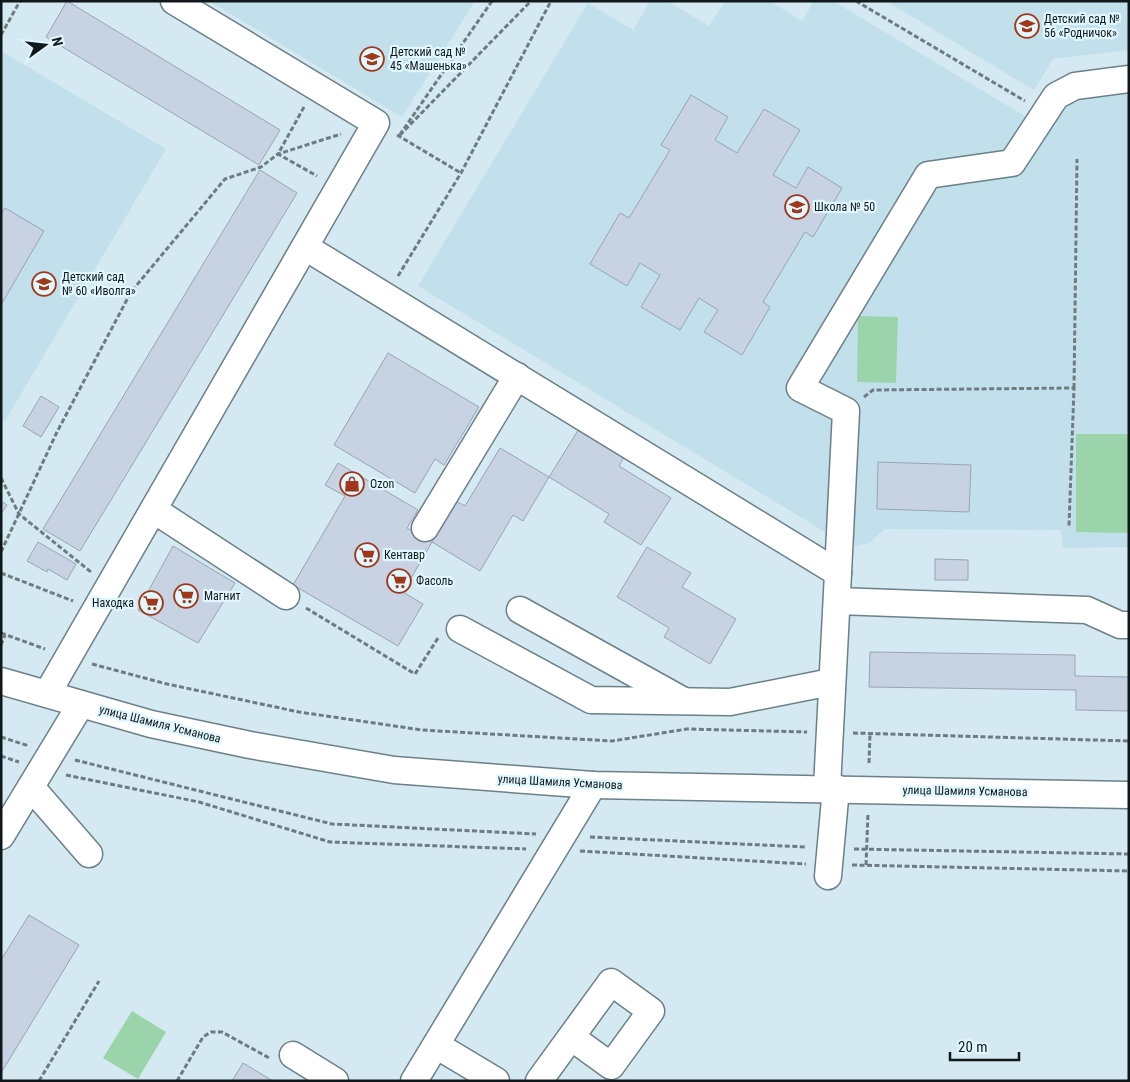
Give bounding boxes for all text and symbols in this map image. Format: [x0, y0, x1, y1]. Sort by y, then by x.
place label: Детский сад № 56 «Родничок» [1044, 12, 1120, 40]
school or university icon: Детский сад № 56 «Родничок» [1014, 13, 1040, 39]
north arrow [20, 20, 70, 70]
text: N [49, 35, 66, 48]
place label: Детский сад № 45 «Машенька» [390, 45, 467, 73]
school or university icon: Детский сад № 45 «Машенька» [359, 46, 385, 72]
school or university icon: Школа № 50 [784, 194, 810, 220]
place label: Школа № 50 [814, 200, 875, 214]
place label: Детский сад № 60 «Иволга» [62, 270, 136, 298]
school or university icon: Детский сад № 60 «Иволга» [31, 271, 57, 297]
shop icon: Ozon [339, 471, 365, 497]
place label: Ozon [370, 477, 394, 491]
supermarket icon: Кентавр [354, 542, 380, 568]
place label: Кентавр [384, 548, 425, 562]
supermarket icon: Фасоль [386, 568, 412, 594]
place label: Фасоль [416, 574, 453, 588]
supermarket icon: Магнит [173, 583, 199, 609]
place label: Магнит [204, 589, 241, 603]
supermarket icon: Находка [138, 590, 164, 616]
place label: Находка [92, 596, 134, 610]
street label: улица Шамиля Усманова [98, 702, 223, 746]
street label: улица Шамиля Усманова [497, 772, 623, 792]
street label: улица Шамиля Усманова [902, 783, 1028, 799]
scale bar [950, 1030, 1019, 1062]
text: 20 m [958, 1038, 988, 1056]

